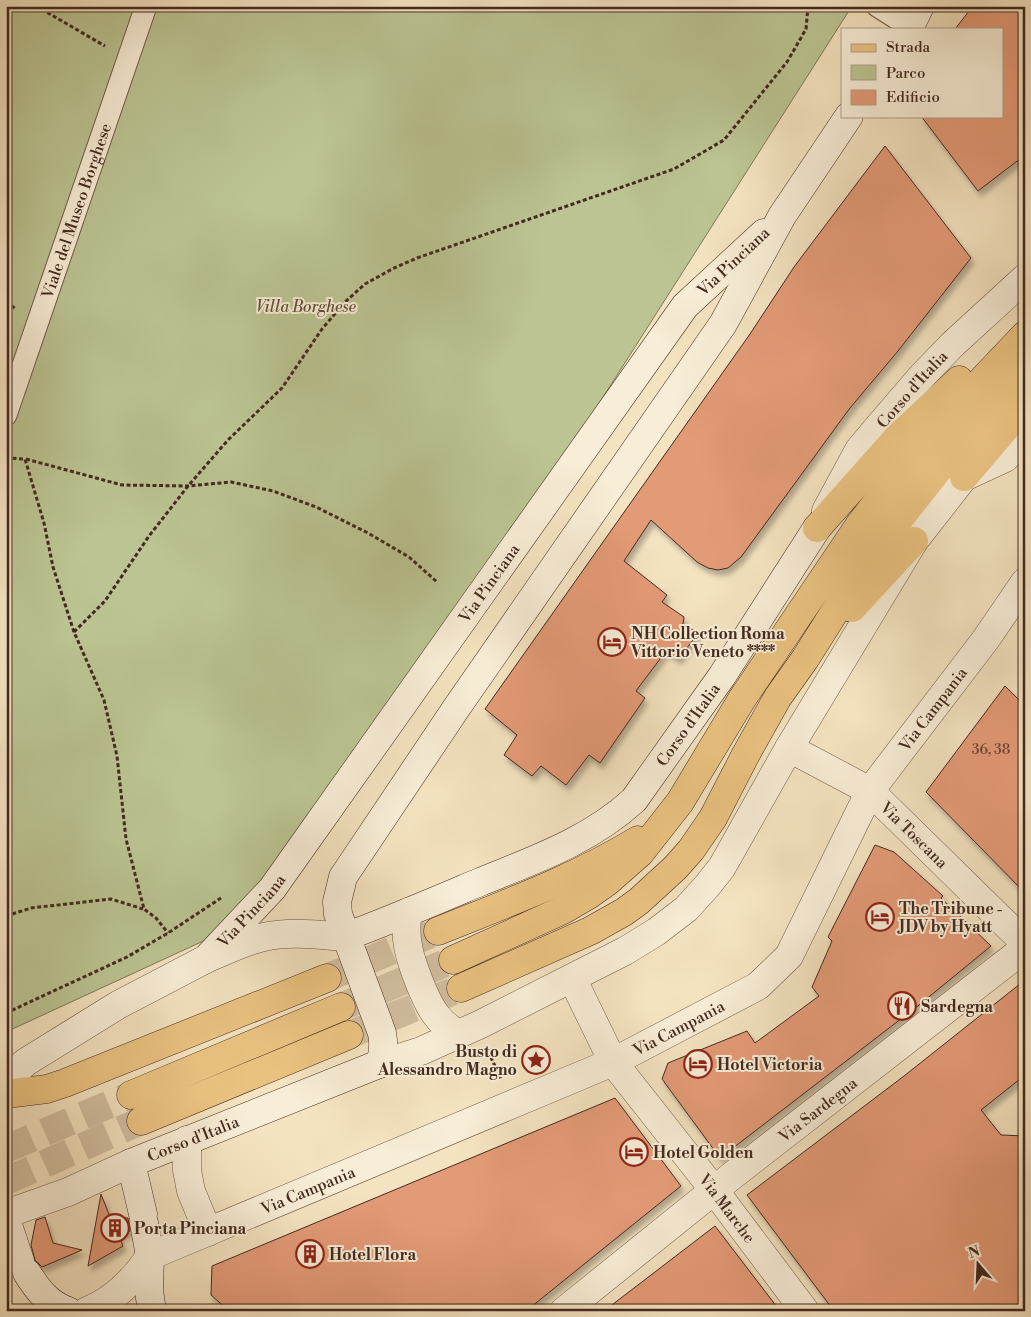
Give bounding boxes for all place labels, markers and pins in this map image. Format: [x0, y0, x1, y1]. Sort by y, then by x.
place label: NH Collection Roma Vittorio Veneto **** [630, 624, 785, 662]
hotel icon: NH Collection Roma Vittorio Veneto **** [597, 627, 627, 657]
place label: The Tribune - JDV by Hyatt [897, 899, 1003, 937]
hotel icon: The Tribune - JDV by Hyatt [865, 902, 895, 932]
restaurant icon: Sardegna [887, 991, 917, 1021]
place label: Sardegna [921, 997, 993, 1017]
place label: Busto di Alessandro Magno [377, 1042, 517, 1080]
place icon: Busto di Alessandro Magno [521, 1045, 551, 1075]
hotel icon: Hotel Victoria [683, 1049, 713, 1079]
place label: Hotel Victoria [717, 1055, 823, 1075]
hotel icon: Hotel Golden [619, 1137, 649, 1167]
place label: Hotel Golden [653, 1143, 754, 1163]
building icon: Porta Pinciana [100, 1213, 130, 1243]
place label: Porta Pinciana [134, 1219, 247, 1239]
building icon: Hotel Flora [295, 1239, 325, 1269]
place label: Hotel Flora [329, 1245, 416, 1265]

